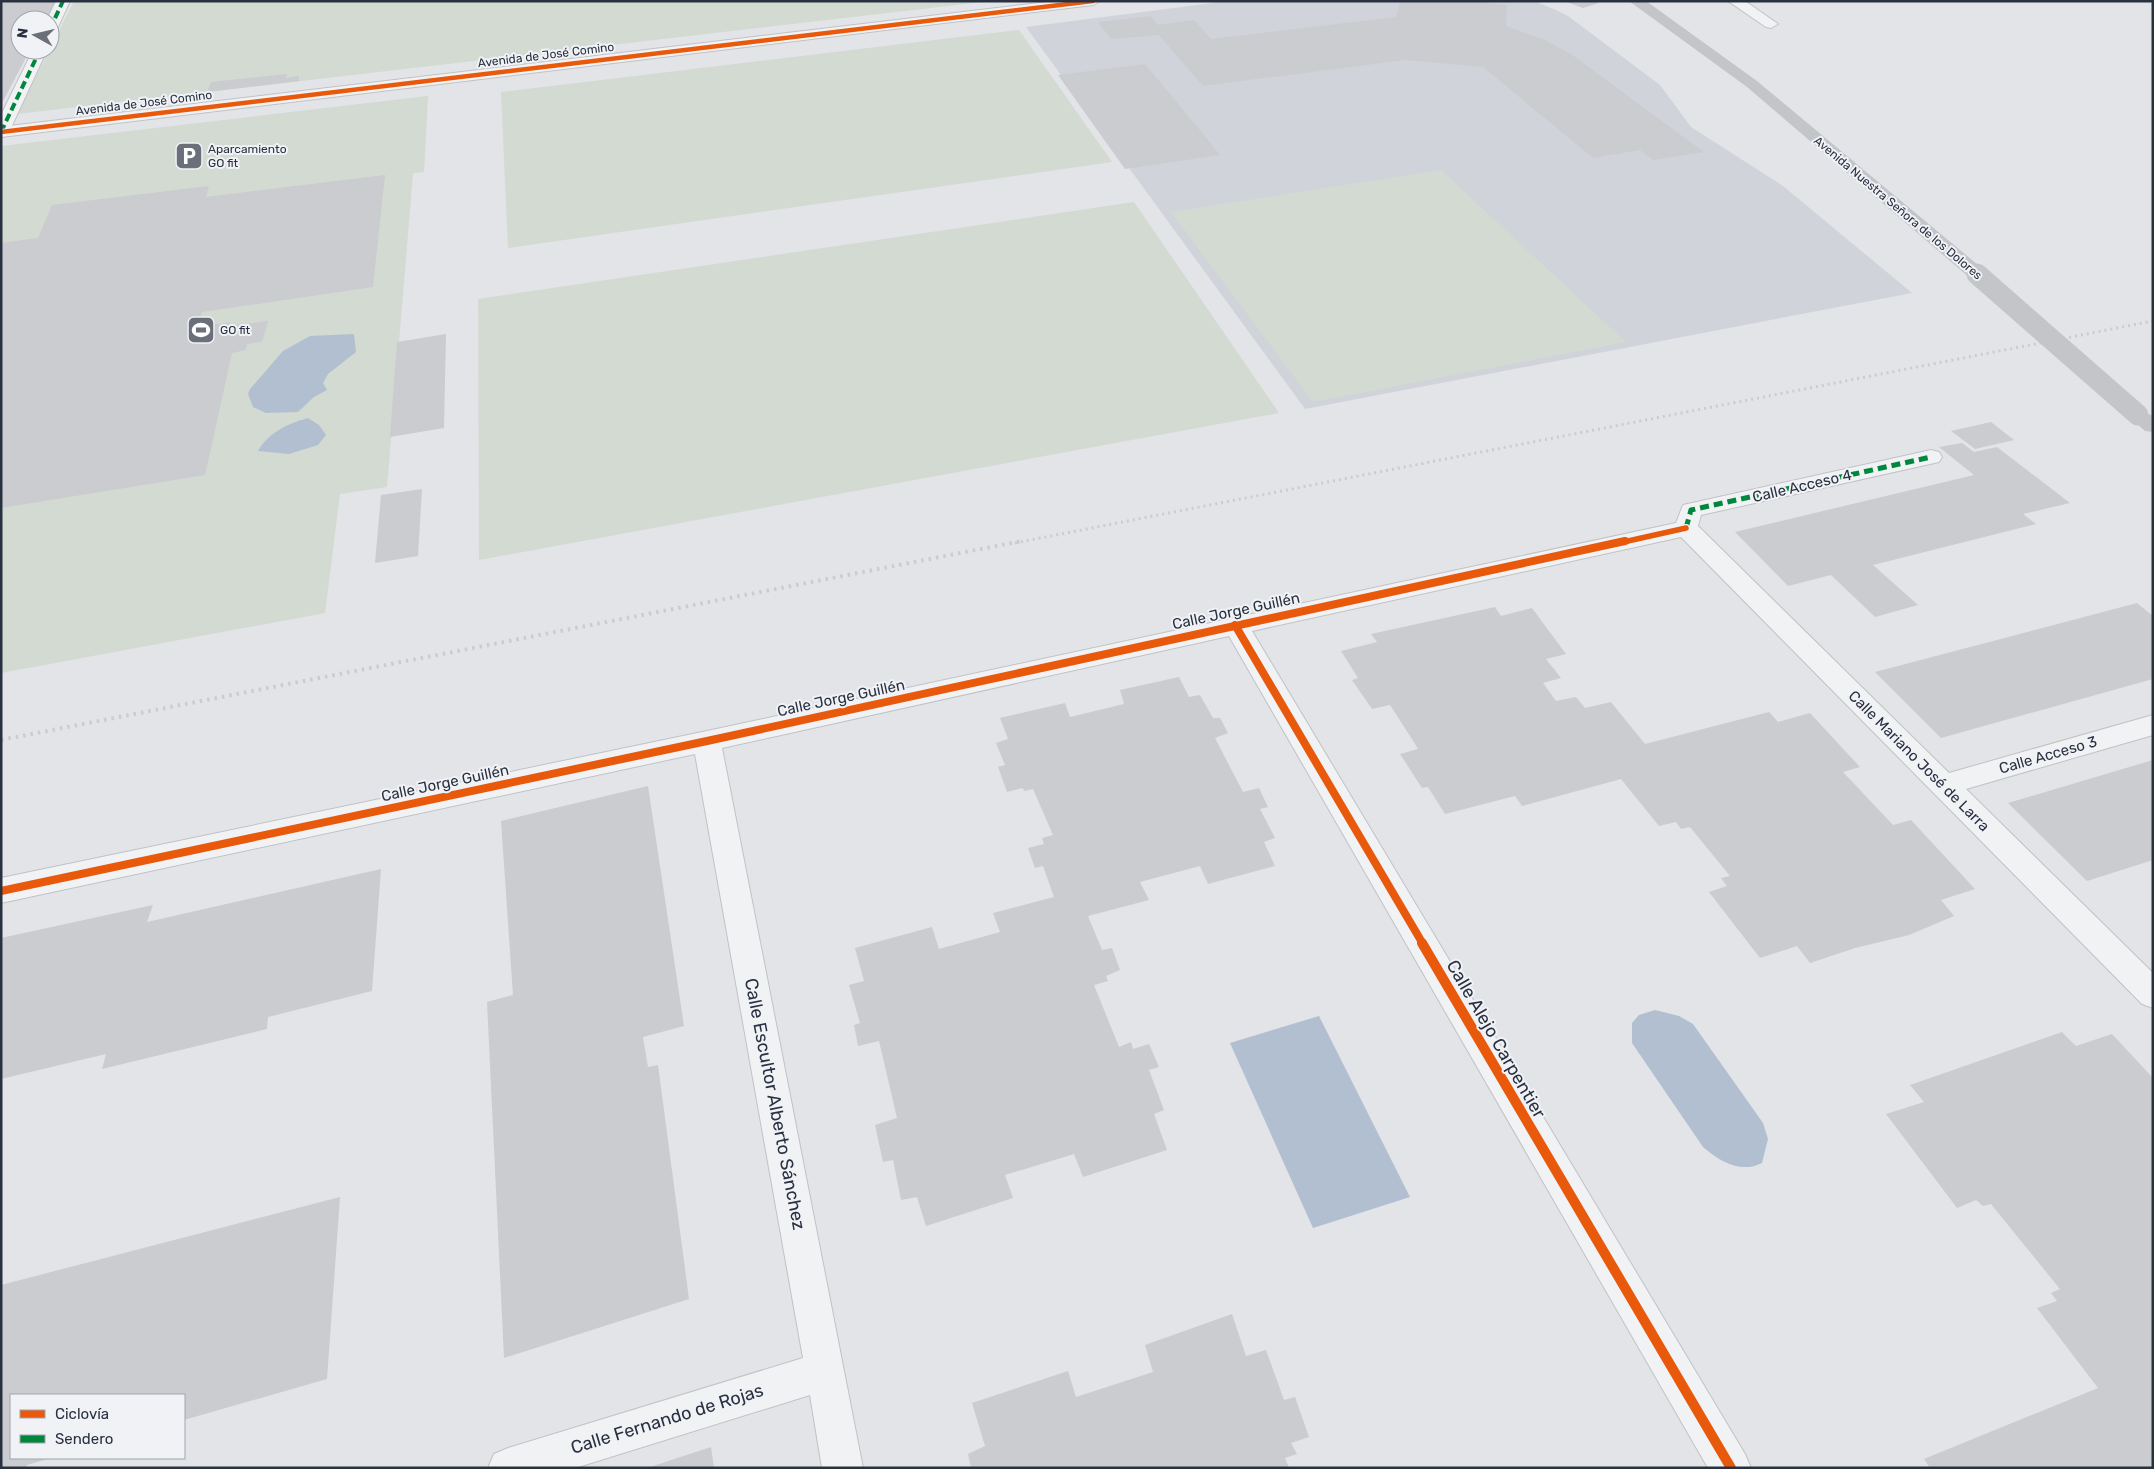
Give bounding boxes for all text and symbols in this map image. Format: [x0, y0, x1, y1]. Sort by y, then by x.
north arrow [10, 10, 60, 60]
text: N [14, 27, 32, 39]
street label: Avenida de José Comino [477, 40, 615, 70]
street label: Avenida de José Comino [75, 88, 213, 118]
street label: Avenida Nuestra Señora de los Dolores [1811, 134, 1985, 282]
parking icon: Aparcamiento GO fit [174, 141, 204, 171]
place label: Aparcamiento GO fit [208, 142, 287, 170]
sports icon: GO fit [186, 315, 216, 345]
place label: GO fit [220, 323, 251, 337]
street label: Calle Acceso 4 [1751, 466, 1853, 506]
street label: Calle Jorge Guillén [1171, 589, 1301, 633]
street label: Calle Jorge Guillén [776, 676, 906, 720]
street label: Calle Mariano José de Larra [1845, 687, 1993, 835]
street label: Calle Acceso 3 [1997, 732, 2099, 778]
street label: Calle Jorge Guillén [380, 761, 510, 805]
street label: Calle Alejo Carpentier [1442, 956, 1550, 1122]
street label: Calle Escultor Alberto Sánchez [740, 976, 810, 1232]
street label: Calle Fernando de Rojas [568, 1379, 766, 1459]
legend [10, 1394, 185, 1459]
text: Ciclovía [55, 1405, 109, 1423]
text: Sendero [55, 1430, 113, 1448]

